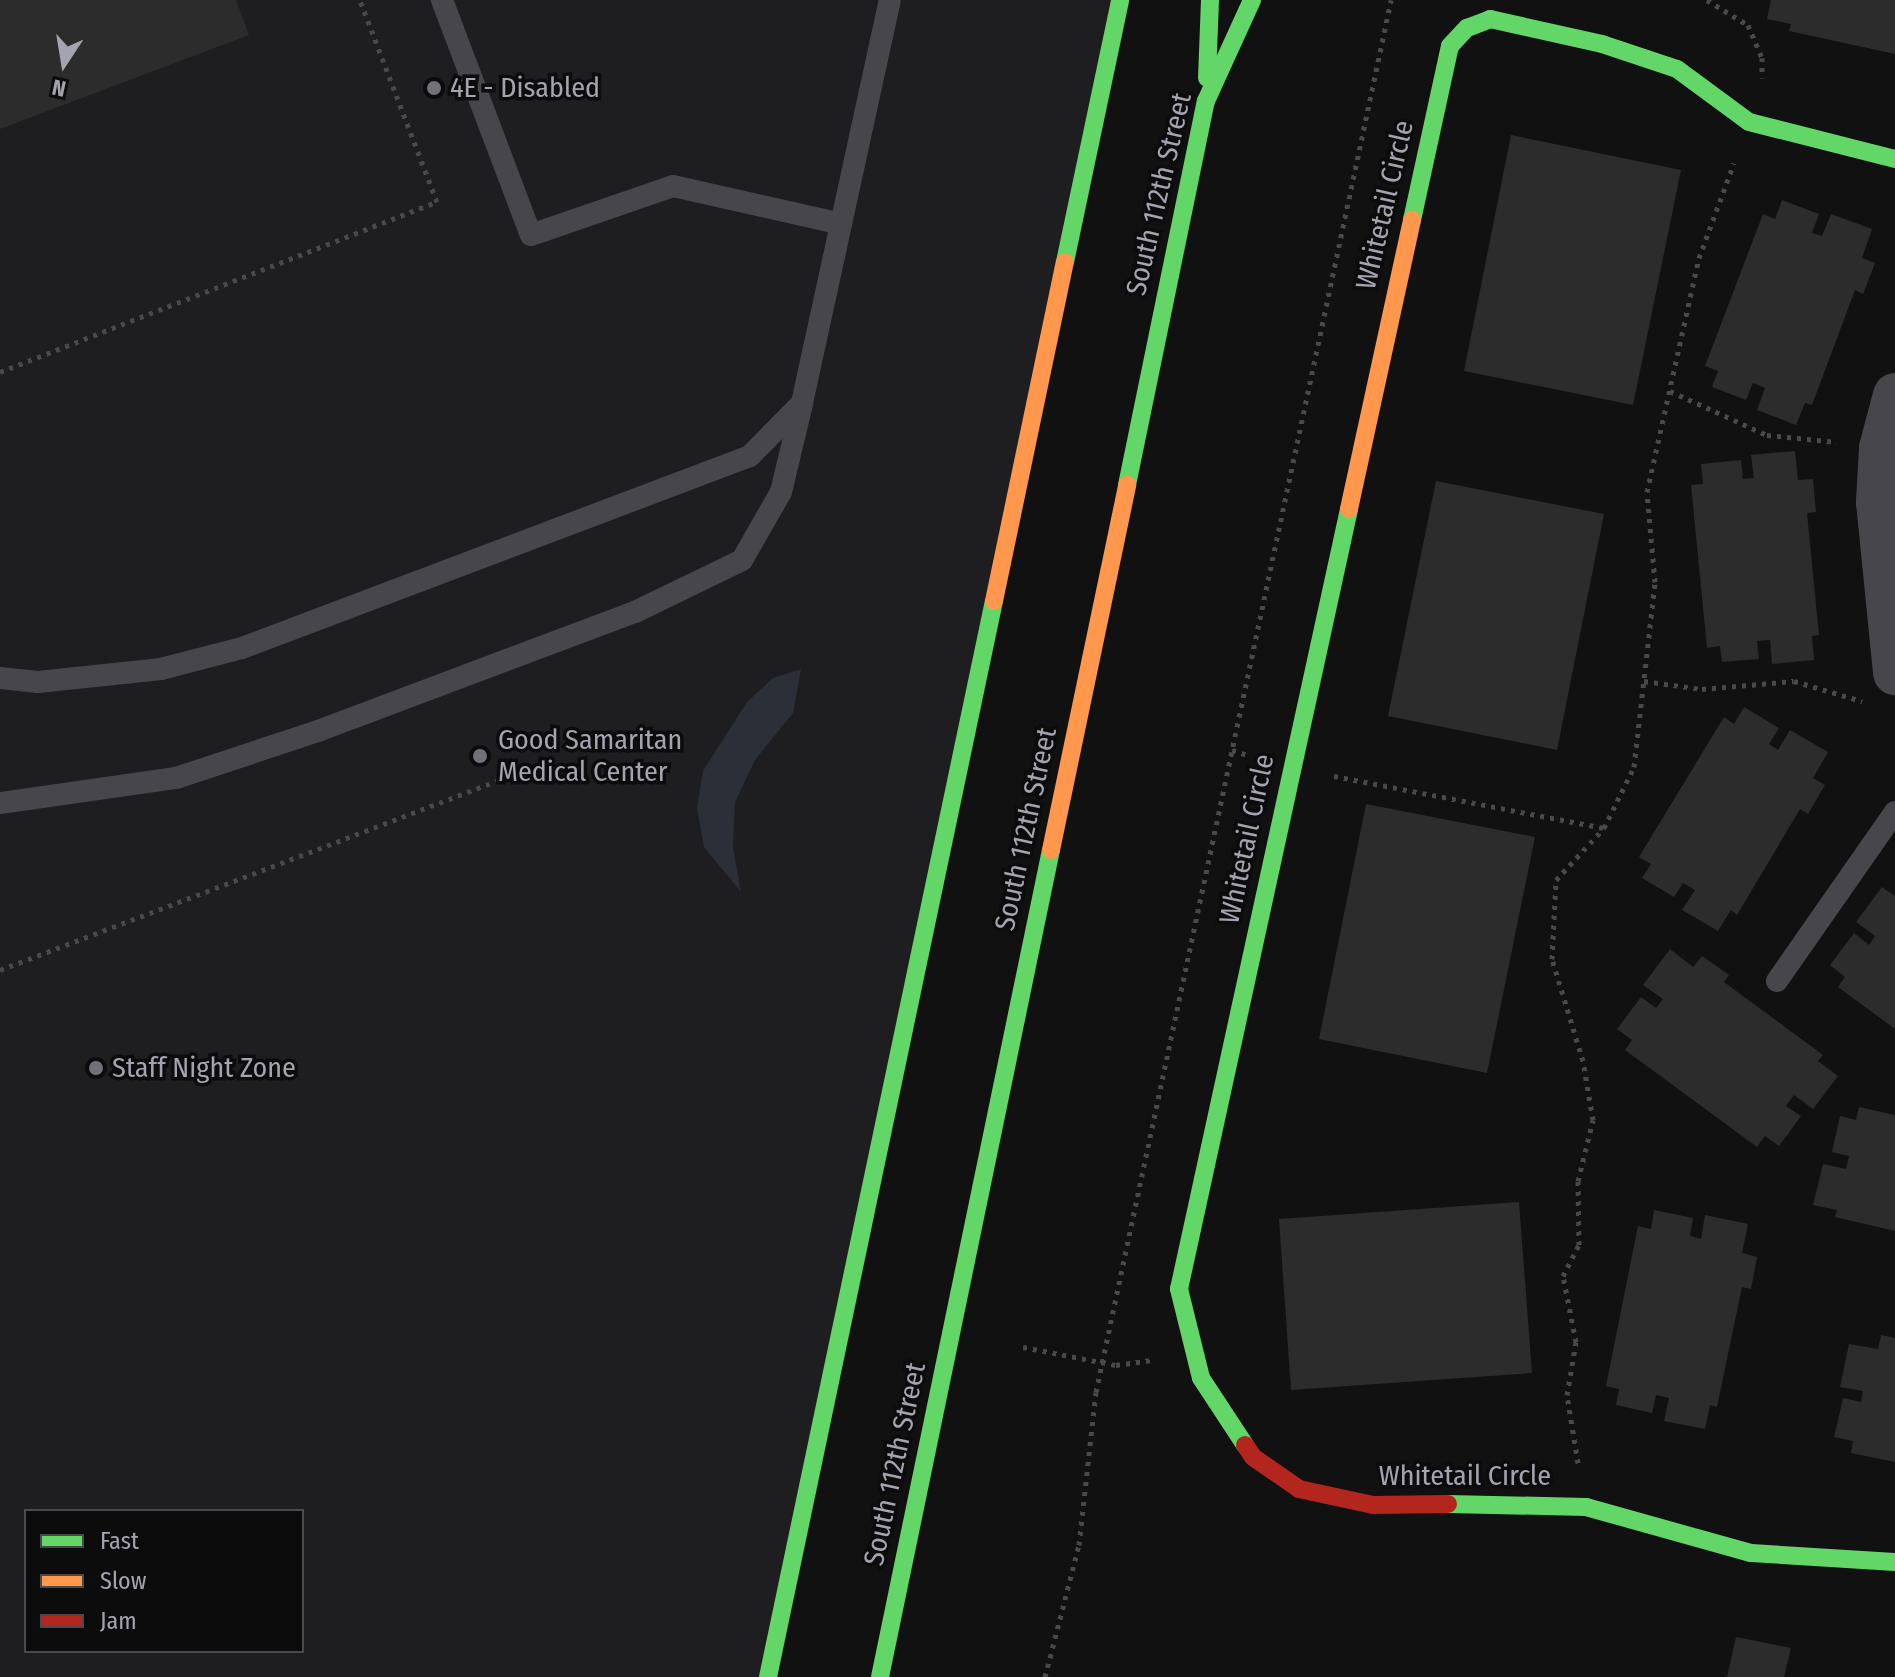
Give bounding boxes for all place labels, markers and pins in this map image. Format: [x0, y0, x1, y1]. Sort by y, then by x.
place label: 4E - Disabled [450, 71, 600, 105]
marker: 4E - Disabled [425, 79, 443, 97]
place label: Good Samaritan Medical Center [498, 723, 682, 789]
marker: Good Samaritan Medical Center [469, 745, 491, 767]
place label: Staff Night Zone [112, 1051, 296, 1085]
marker: Staff Night Zone [87, 1059, 105, 1077]

